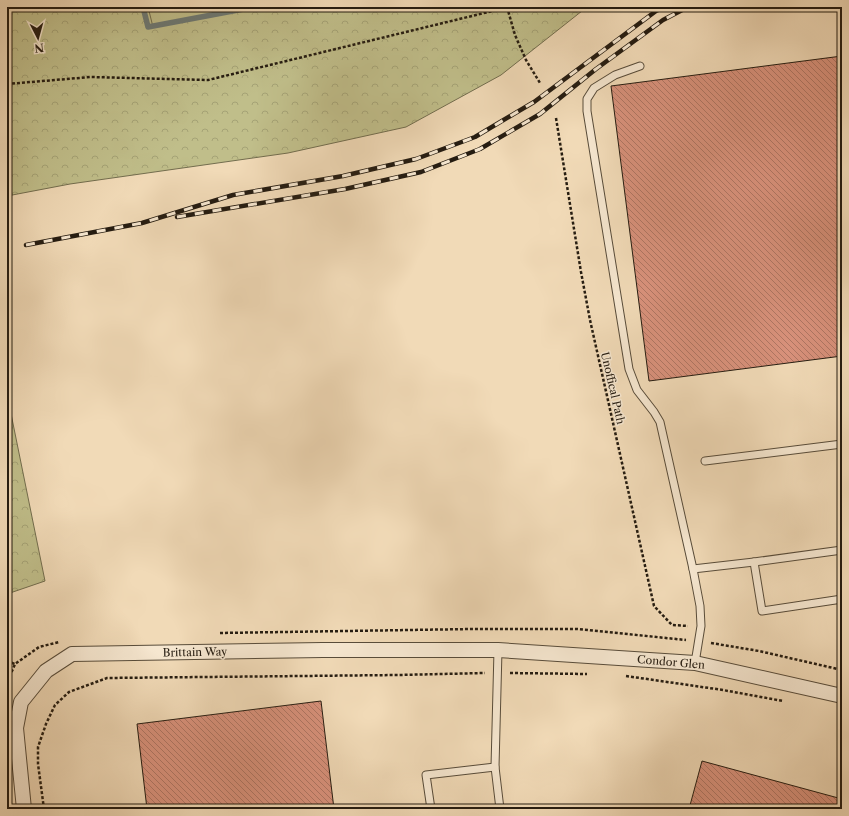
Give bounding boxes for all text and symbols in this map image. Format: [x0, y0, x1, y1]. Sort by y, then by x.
north arrow [18, 18, 58, 58]
text: N [33, 40, 45, 55]
street label: Unoffical Path [598, 350, 628, 426]
street label: Brittain Way [163, 644, 228, 660]
street label: Condor Glen [636, 652, 706, 672]

